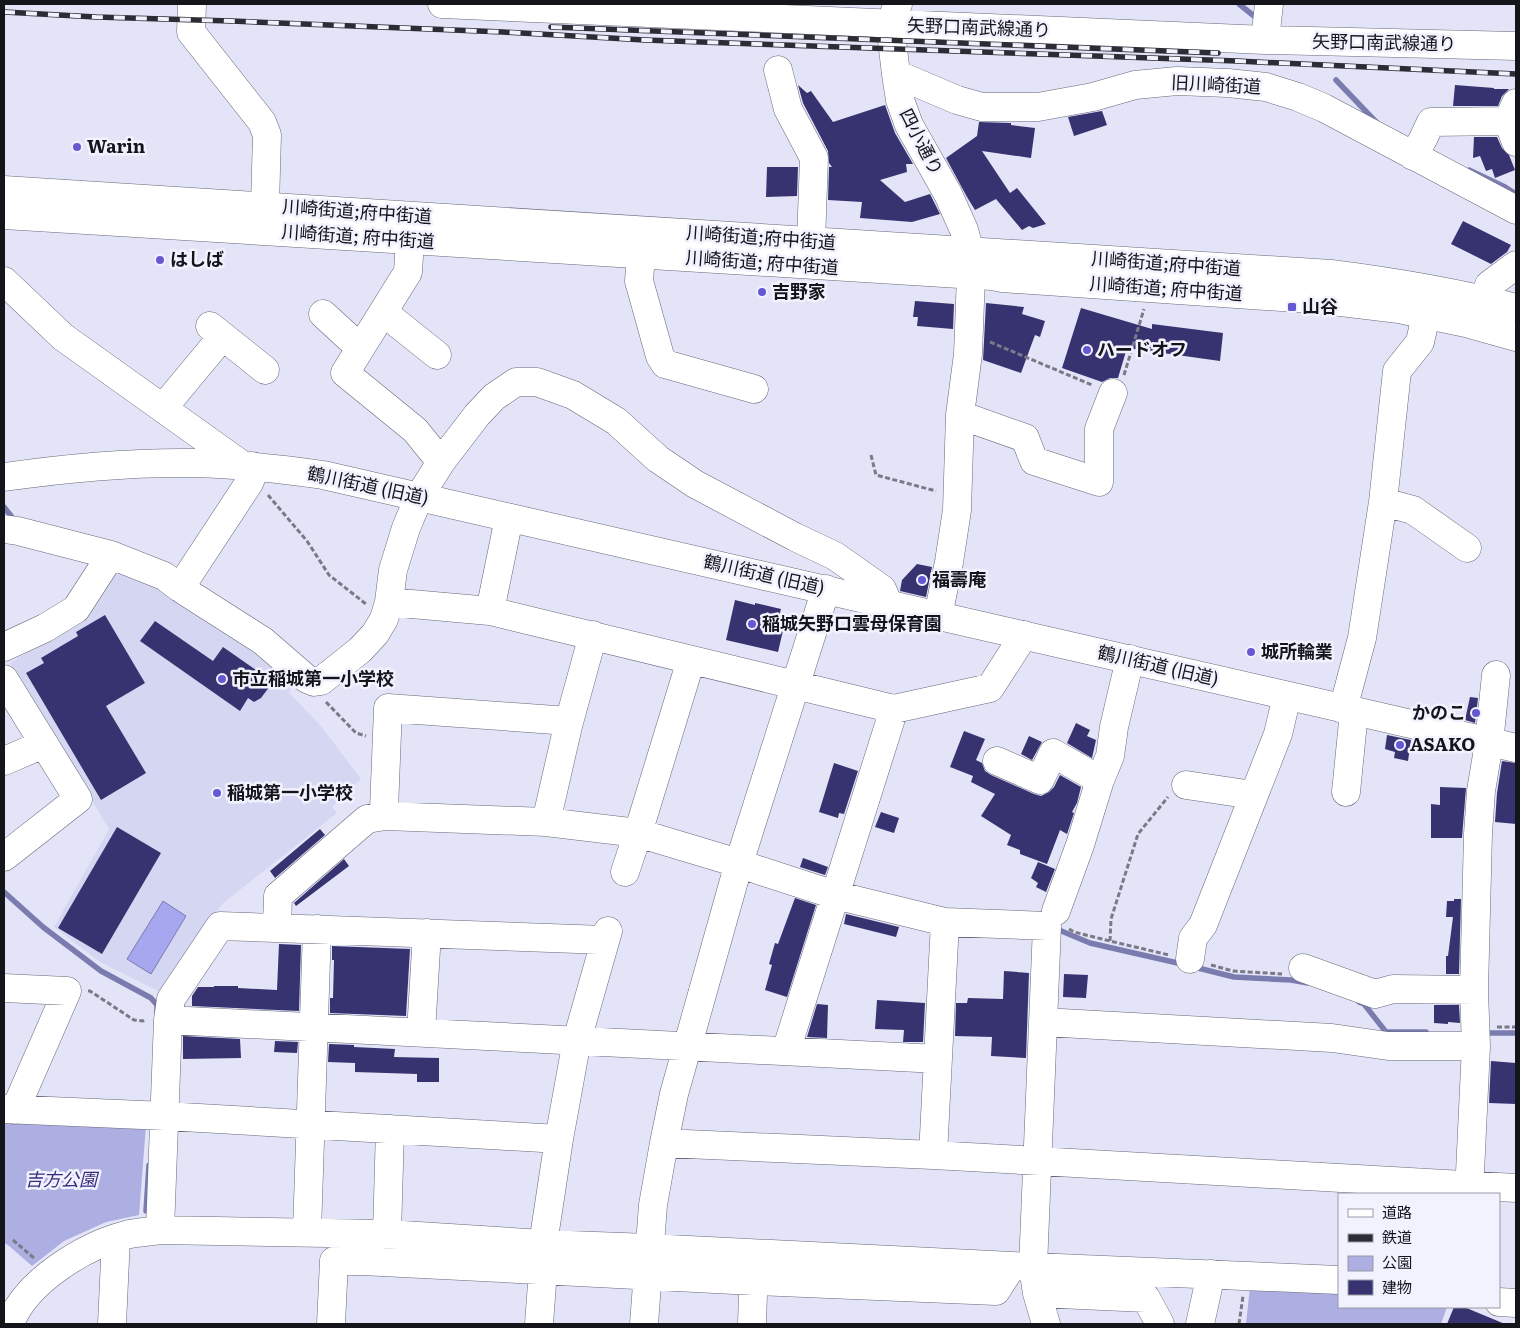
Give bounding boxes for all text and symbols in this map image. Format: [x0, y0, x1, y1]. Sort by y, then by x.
street label: 矢野口南武線通り [907, 10, 1051, 43]
street label: 矢野口南武線通り [1312, 27, 1456, 56]
street label: 旧川崎街道 [1170, 68, 1262, 99]
street label: 四小通り [894, 103, 951, 180]
place label: Warin [87, 132, 146, 159]
marker: Warin [71, 141, 83, 153]
street label: 川崎街道;府中街道 [281, 192, 433, 229]
street label: 川崎街道; 府中街道 [281, 217, 436, 254]
street label: 川崎街道;府中街道 [685, 218, 837, 255]
street label: 川崎街道; 府中街道 [685, 243, 840, 280]
street label: 川崎街道;府中街道 [1090, 244, 1242, 281]
place label: はしば [170, 245, 224, 272]
marker: はしば [154, 254, 166, 266]
street label: 川崎街道; 府中街道 [1089, 269, 1244, 306]
place label: 吉野家 [772, 277, 826, 304]
marker: 吉野家 [756, 286, 768, 298]
place label: 山谷 [1302, 292, 1338, 319]
marker: 山谷 [1286, 301, 1298, 313]
place label: ハードオフ [1097, 335, 1187, 362]
marker: ハードオフ [1081, 344, 1093, 356]
street label: 鶴川街道 (旧道) [305, 458, 432, 511]
street label: 鶴川街道 (旧道) [701, 546, 828, 601]
place label: 福壽庵 [932, 565, 986, 592]
marker: 福壽庵 [916, 574, 928, 586]
place label: 稲城矢野口雲母保育園 [762, 609, 942, 636]
marker: 稲城矢野口雲母保育園 [746, 618, 758, 630]
street label: 鶴川街道 (旧道) [1095, 637, 1222, 692]
place label: 城所輪業 [1261, 637, 1333, 664]
marker: 城所輪業 [1245, 646, 1257, 658]
place label: 市立稲城第一小学校 [232, 664, 394, 691]
marker: 市立稲城第一小学校 [216, 673, 228, 685]
place label: かのこ [1412, 698, 1466, 725]
marker: かのこ [1470, 707, 1482, 719]
place label: ASAKO [1410, 730, 1475, 757]
marker: ASAKO [1394, 739, 1406, 751]
place label: 稲城第一小学校 [227, 778, 353, 805]
marker: 稲城第一小学校 [211, 787, 223, 799]
park label: 吉方公園 [25, 1165, 100, 1192]
legend [1338, 1193, 1500, 1308]
text: 道路 [1382, 1200, 1412, 1223]
text: 鉄道 [1382, 1225, 1412, 1248]
text: 公園 [1382, 1250, 1412, 1273]
text: 建物 [1382, 1275, 1412, 1298]

